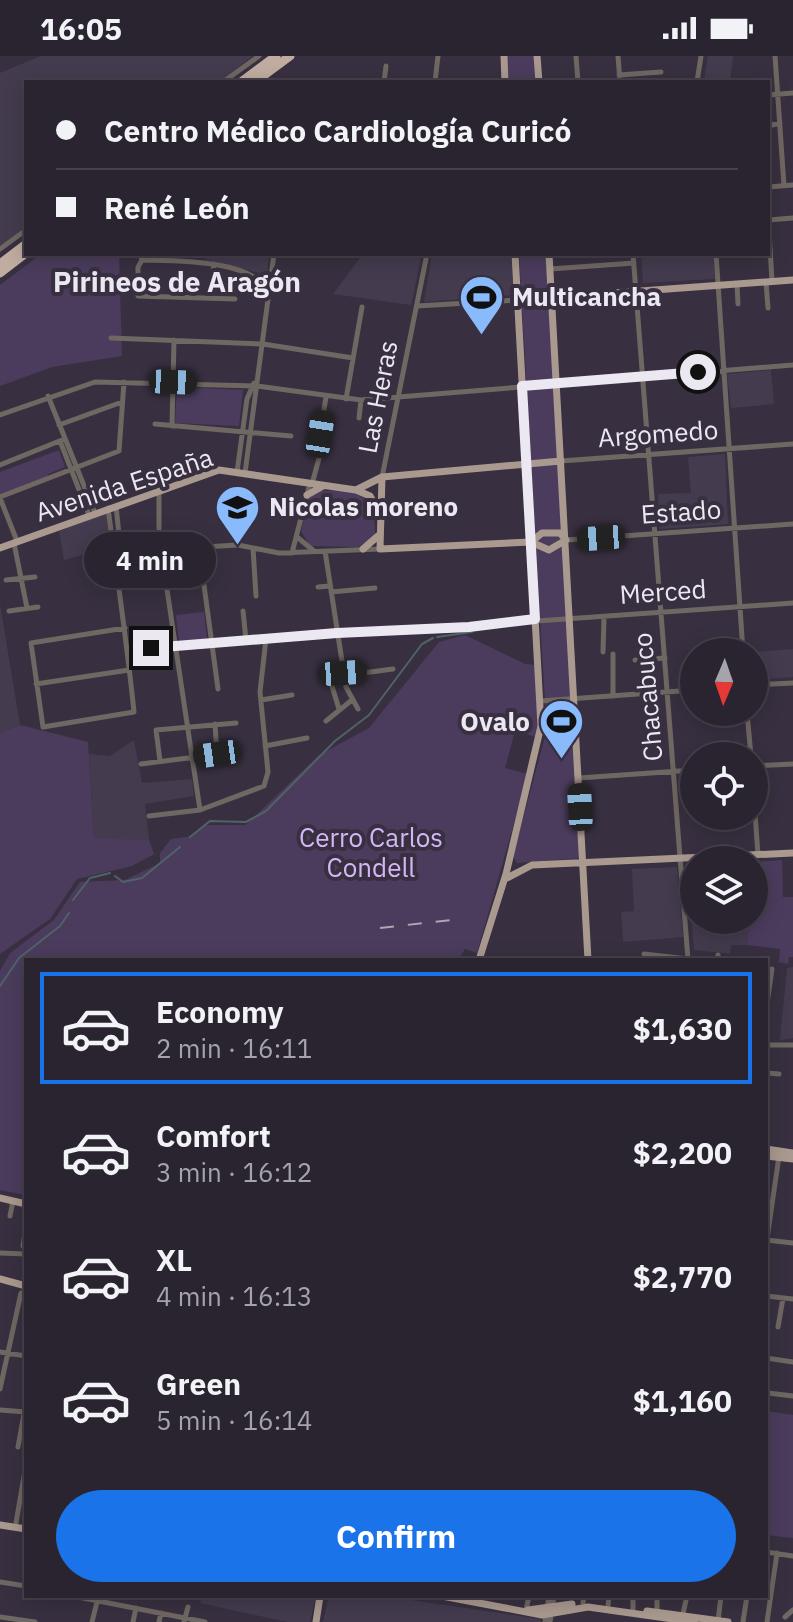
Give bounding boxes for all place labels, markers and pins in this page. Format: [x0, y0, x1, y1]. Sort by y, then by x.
sports icon: Multicancha [457, 273, 505, 336]
place label: Multicancha [512, 279, 662, 313]
school or university icon: Nicolas moreno [214, 483, 262, 546]
place label: Nicolas moreno [269, 489, 458, 523]
sports icon: Ovalo [537, 698, 585, 761]
place label: Ovalo [460, 704, 530, 738]

